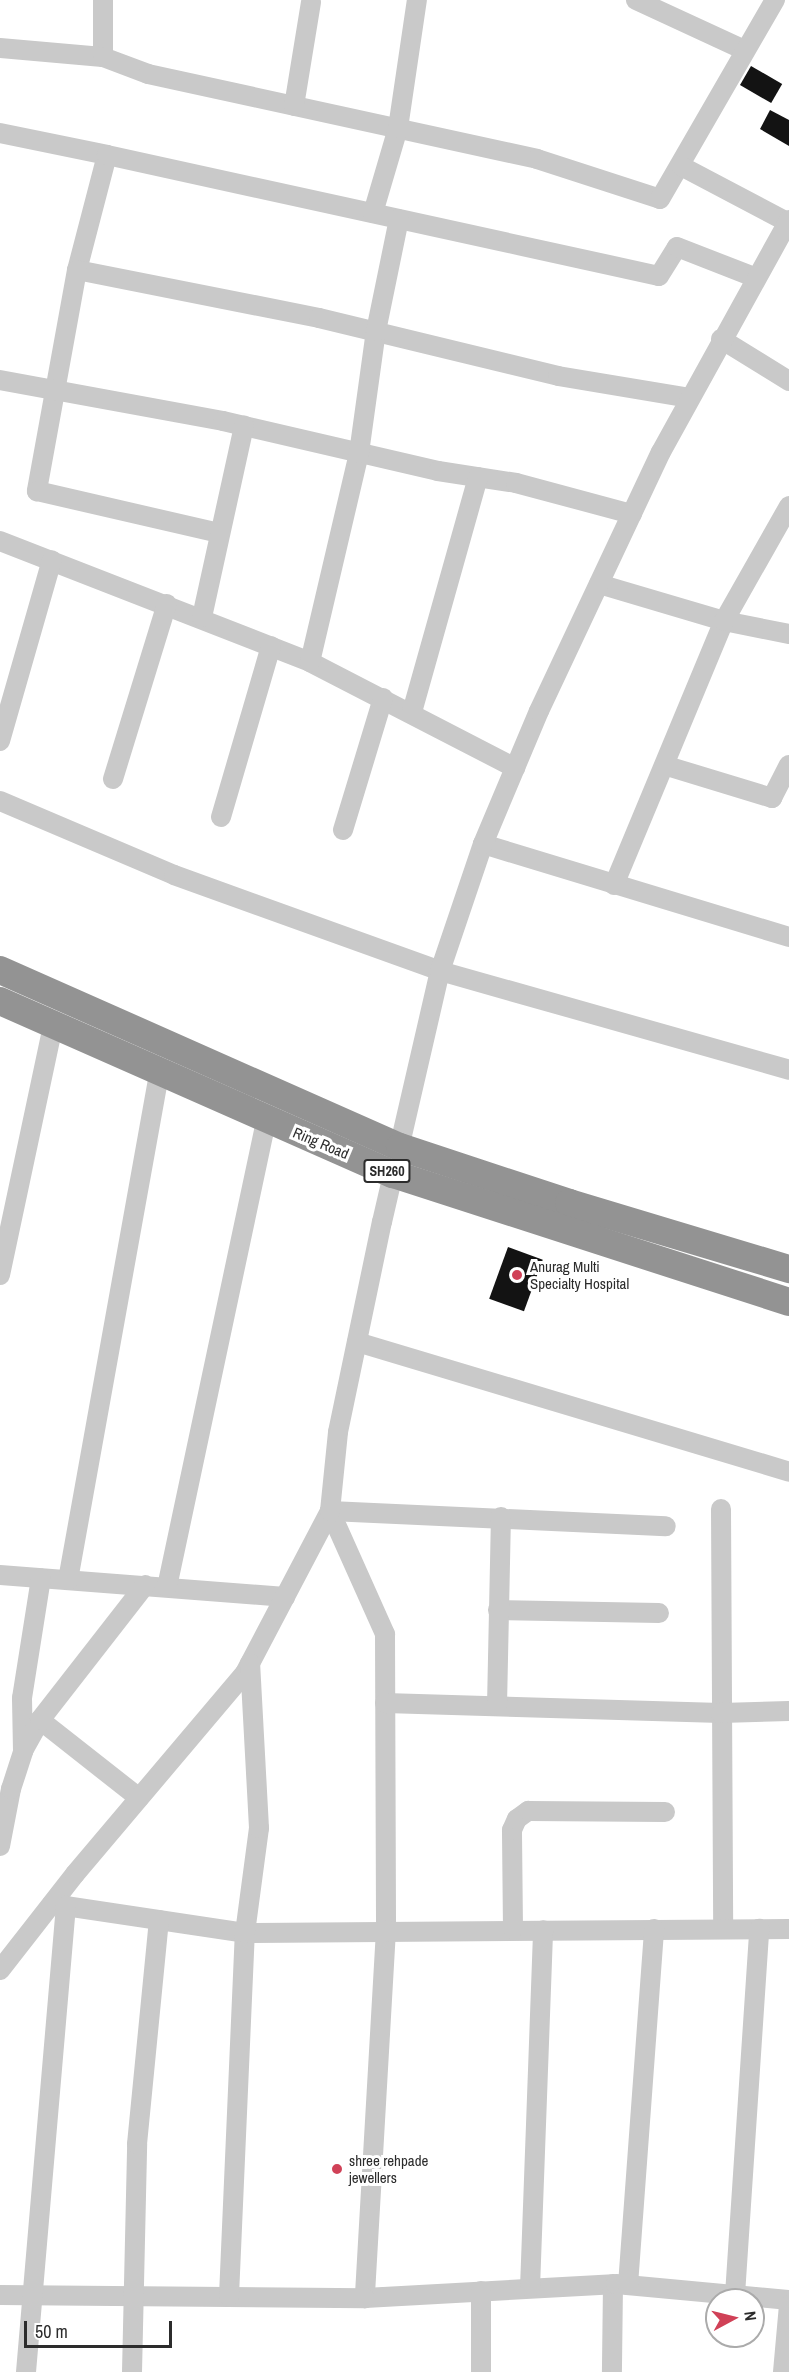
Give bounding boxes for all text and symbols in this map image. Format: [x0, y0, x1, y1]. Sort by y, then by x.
street label: Ring Road [290, 1123, 352, 1163]
road number: SH260 [363, 1160, 411, 1182]
place label: Anurag Multi Specialty Hospital [530, 1257, 629, 1292]
marker: Anurag Multi Specialty Hospital [508, 1266, 526, 1284]
place label: shree rehpade jewellers [349, 2151, 428, 2186]
marker: shree rehpade jewellers [330, 2162, 344, 2176]
north arrow [705, 2288, 765, 2348]
scale bar [27, 2309, 176, 2347]
text: N [739, 2310, 762, 2322]
text: 50 m [35, 2319, 68, 2344]

